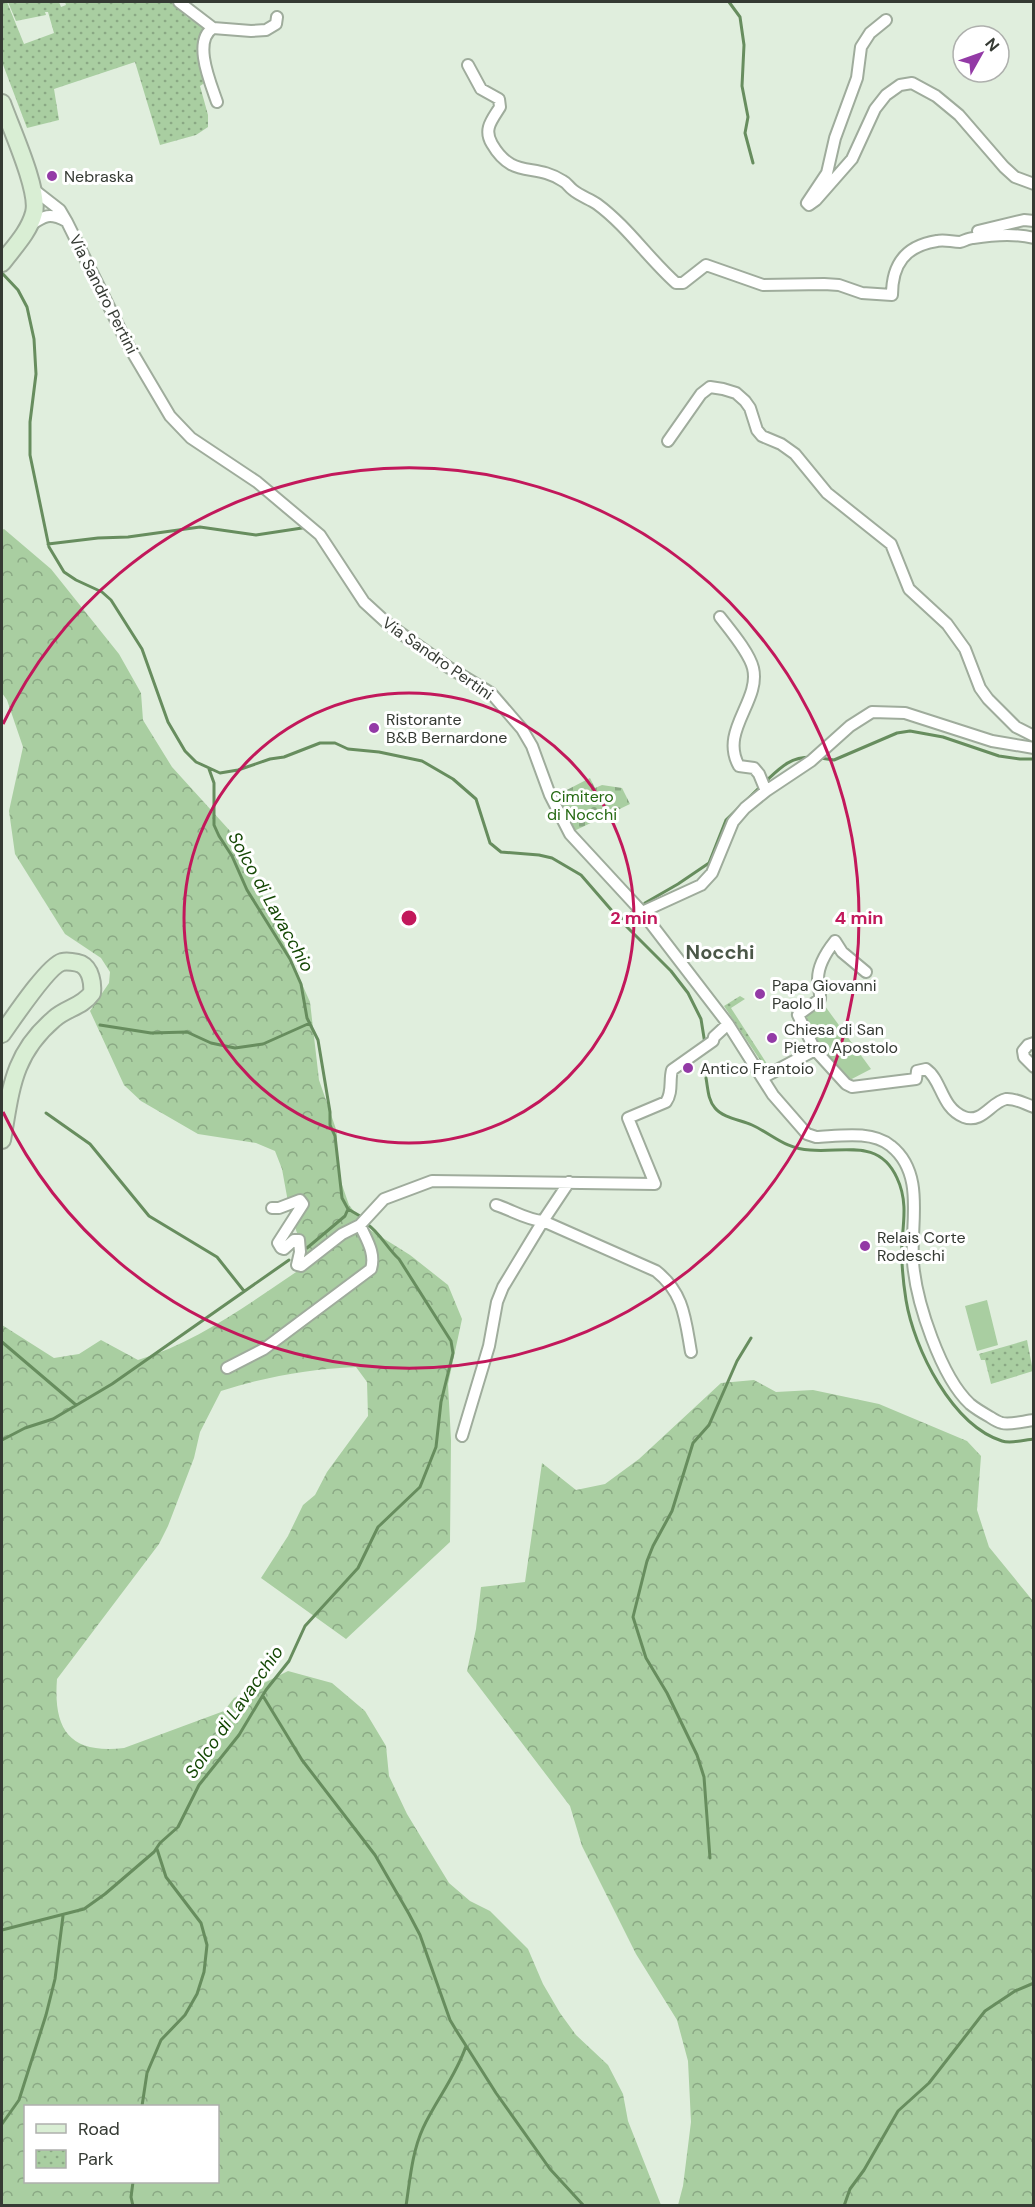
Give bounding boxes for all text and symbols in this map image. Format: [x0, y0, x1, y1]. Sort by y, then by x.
north arrow [951, 24, 1011, 84]
text: N [980, 33, 1004, 56]
place label: Nebraska [64, 166, 134, 187]
marker: Nebraska [45, 169, 59, 183]
street label: Via Sandro Pertini [64, 231, 143, 357]
street label: Via Sandro Pertini [378, 612, 497, 705]
place label: Ristorante B&B Bernardone [386, 709, 507, 748]
marker: Ristorante B&B Bernardone [367, 721, 381, 735]
park label: Cimitero di Nocchi [547, 786, 617, 825]
water label: Solco di Lavacchio [223, 828, 319, 976]
text: 2 min [610, 906, 658, 930]
text: 4 min [835, 906, 883, 930]
centre of rings [399, 908, 419, 928]
district label: Nocchi [686, 939, 754, 965]
place label: Papa Giovanni Paolo II [772, 975, 877, 1014]
marker: Papa Giovanni Paolo II [753, 987, 767, 1001]
place label: Chiesa di San Pietro Apostolo [784, 1019, 898, 1058]
marker: Chiesa di San Pietro Apostolo [765, 1031, 779, 1045]
place label: Antico Frantoio [700, 1058, 814, 1079]
marker: Antico Frantoio [681, 1061, 695, 1075]
place label: Relais Corte Rodeschi [877, 1227, 966, 1266]
marker: Relais Corte Rodeschi [858, 1239, 872, 1253]
water label: Solco di Lavacchio [179, 1641, 289, 1783]
legend [24, 2105, 219, 2183]
text: Road [78, 2117, 120, 2141]
text: Park [78, 2147, 114, 2171]

